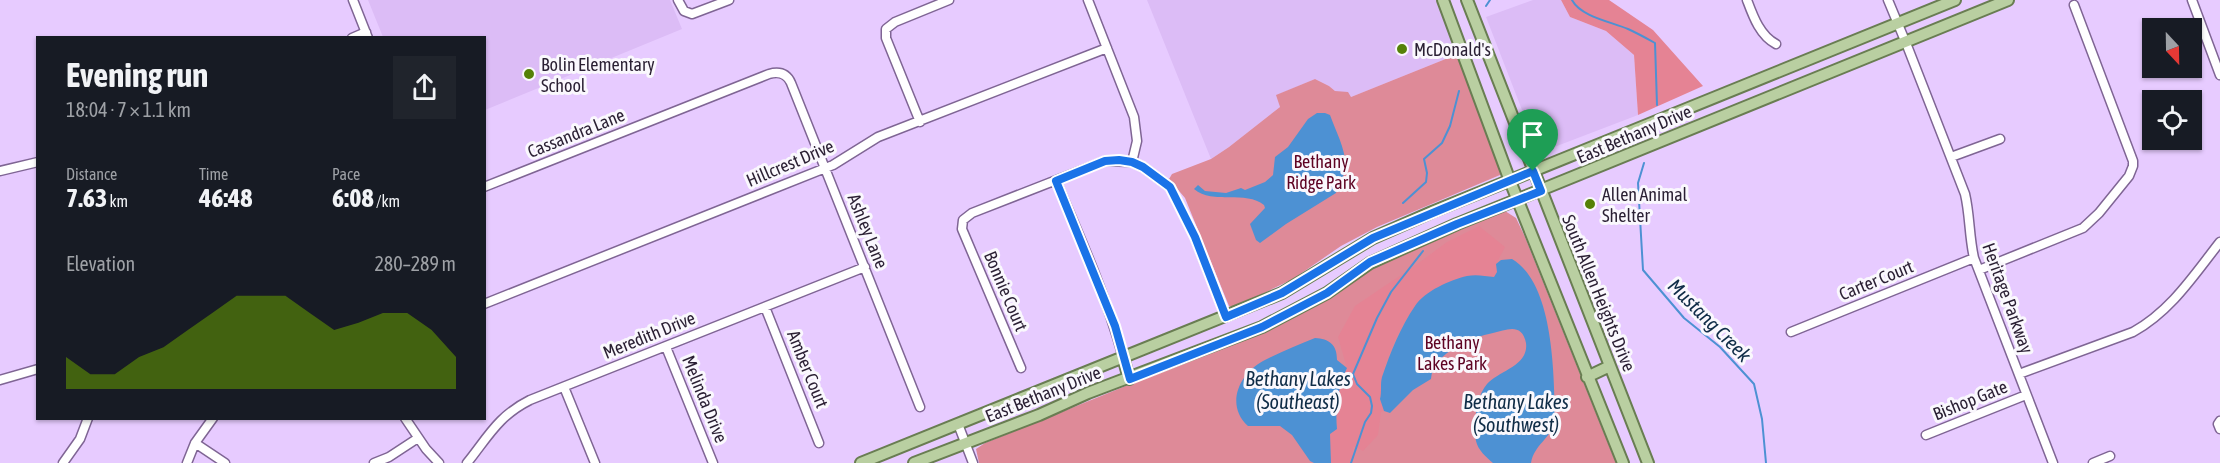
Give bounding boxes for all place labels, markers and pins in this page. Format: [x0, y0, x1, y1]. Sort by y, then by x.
place label: McDonald's [1414, 39, 1491, 60]
marker: McDonald's [1395, 42, 1409, 56]
place label: Bolin Elementary School [541, 54, 655, 96]
marker: Bolin Elementary School [522, 67, 536, 81]
pin [1507, 109, 1558, 171]
place label: Allen Animal Shelter [1602, 184, 1688, 226]
marker: Allen Animal Shelter [1583, 197, 1597, 211]

